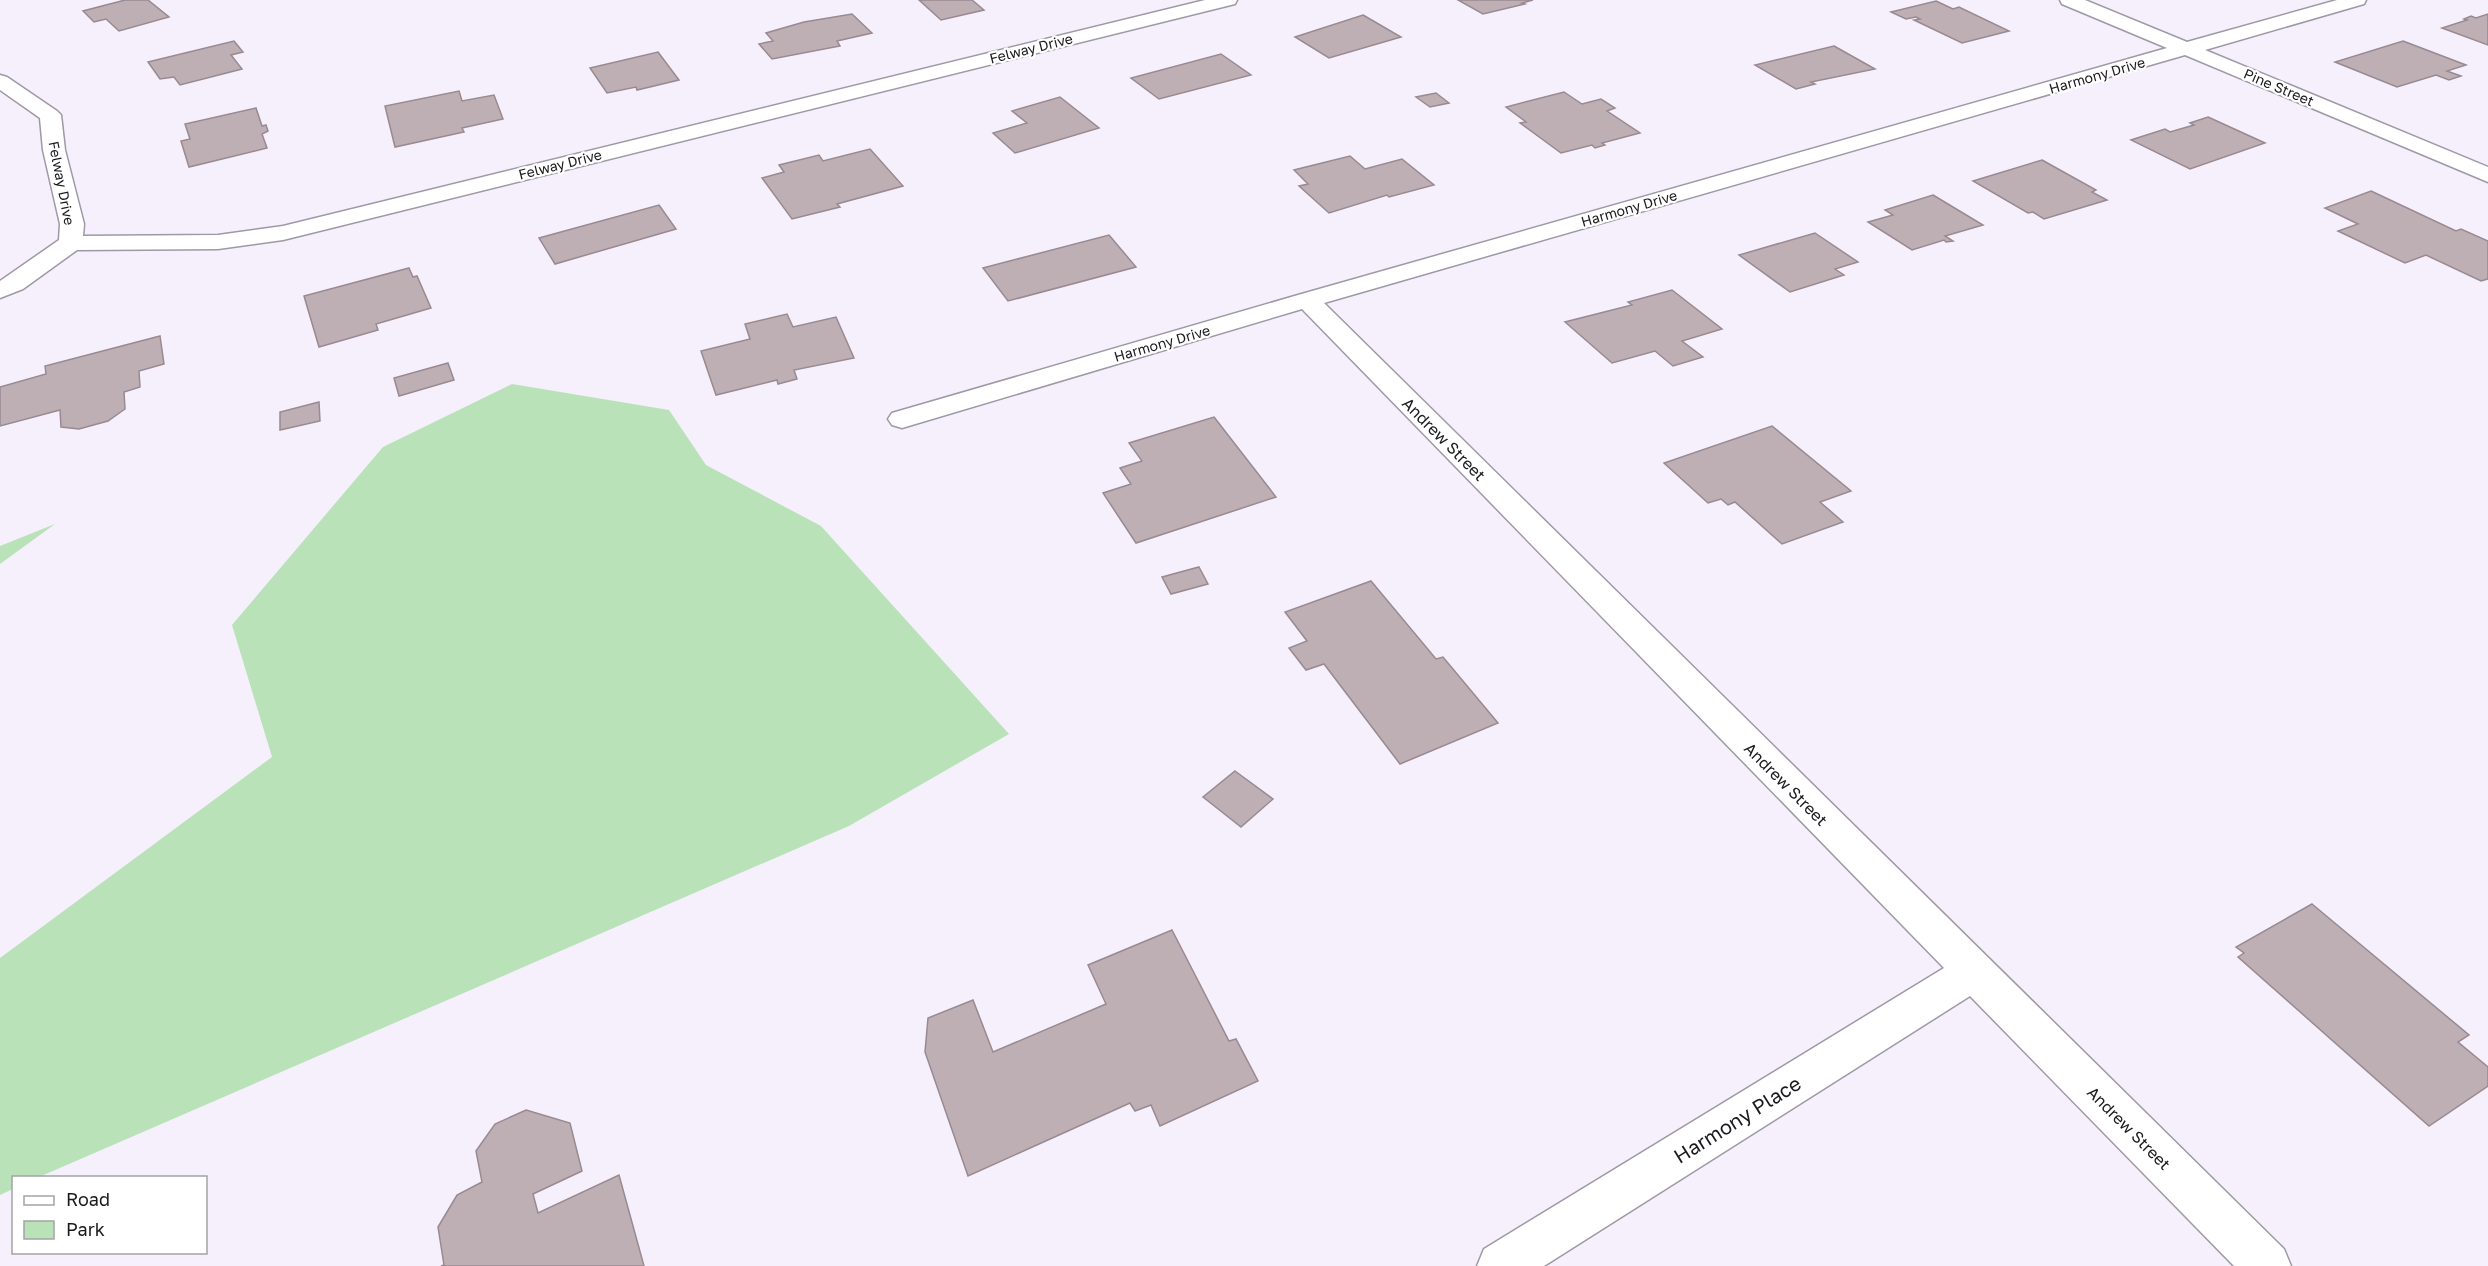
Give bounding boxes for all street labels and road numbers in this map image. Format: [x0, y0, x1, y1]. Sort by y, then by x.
street label: Felway Drive [988, 29, 1074, 67]
street label: Harmony Drive [2047, 53, 2147, 97]
street label: Pine Street [2241, 65, 2317, 109]
street label: Felway Drive [46, 139, 78, 227]
street label: Felway Drive [517, 145, 603, 183]
street label: Harmony Drive [1579, 186, 1679, 230]
street label: Harmony Drive [1112, 321, 1212, 365]
street label: Andrew Street [1398, 393, 1490, 485]
street label: Andrew Street [1740, 738, 1832, 830]
street label: Harmony Place [1669, 1070, 1805, 1168]
street label: Andrew Street [2083, 1082, 2175, 1174]

